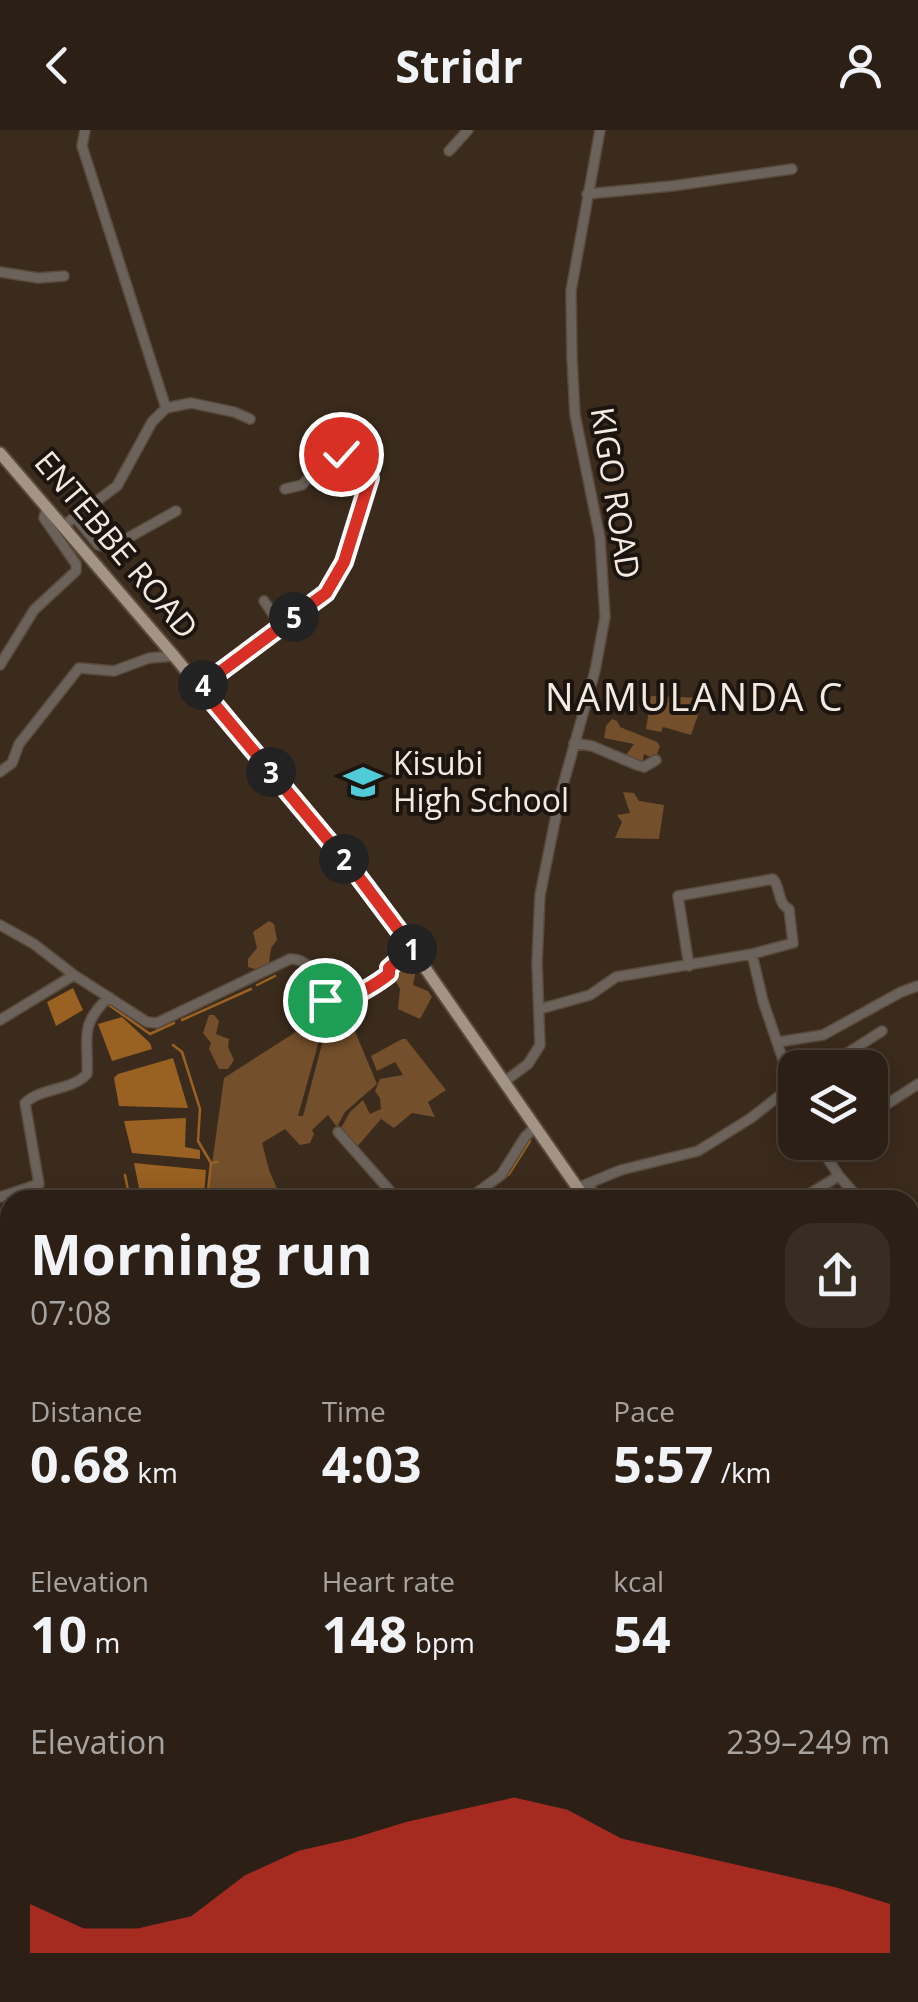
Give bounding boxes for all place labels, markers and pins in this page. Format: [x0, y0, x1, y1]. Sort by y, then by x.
pin [299, 412, 384, 497]
pin: 5 [269, 592, 319, 642]
pin: 4 [178, 660, 228, 710]
place label: Kisubi High School [393, 741, 569, 821]
pin: 3 [246, 747, 296, 797]
school or university icon: Kisubi High School [342, 761, 384, 803]
pin: 2 [319, 834, 369, 884]
pin: 1 [387, 924, 437, 974]
pin [283, 958, 368, 1043]

